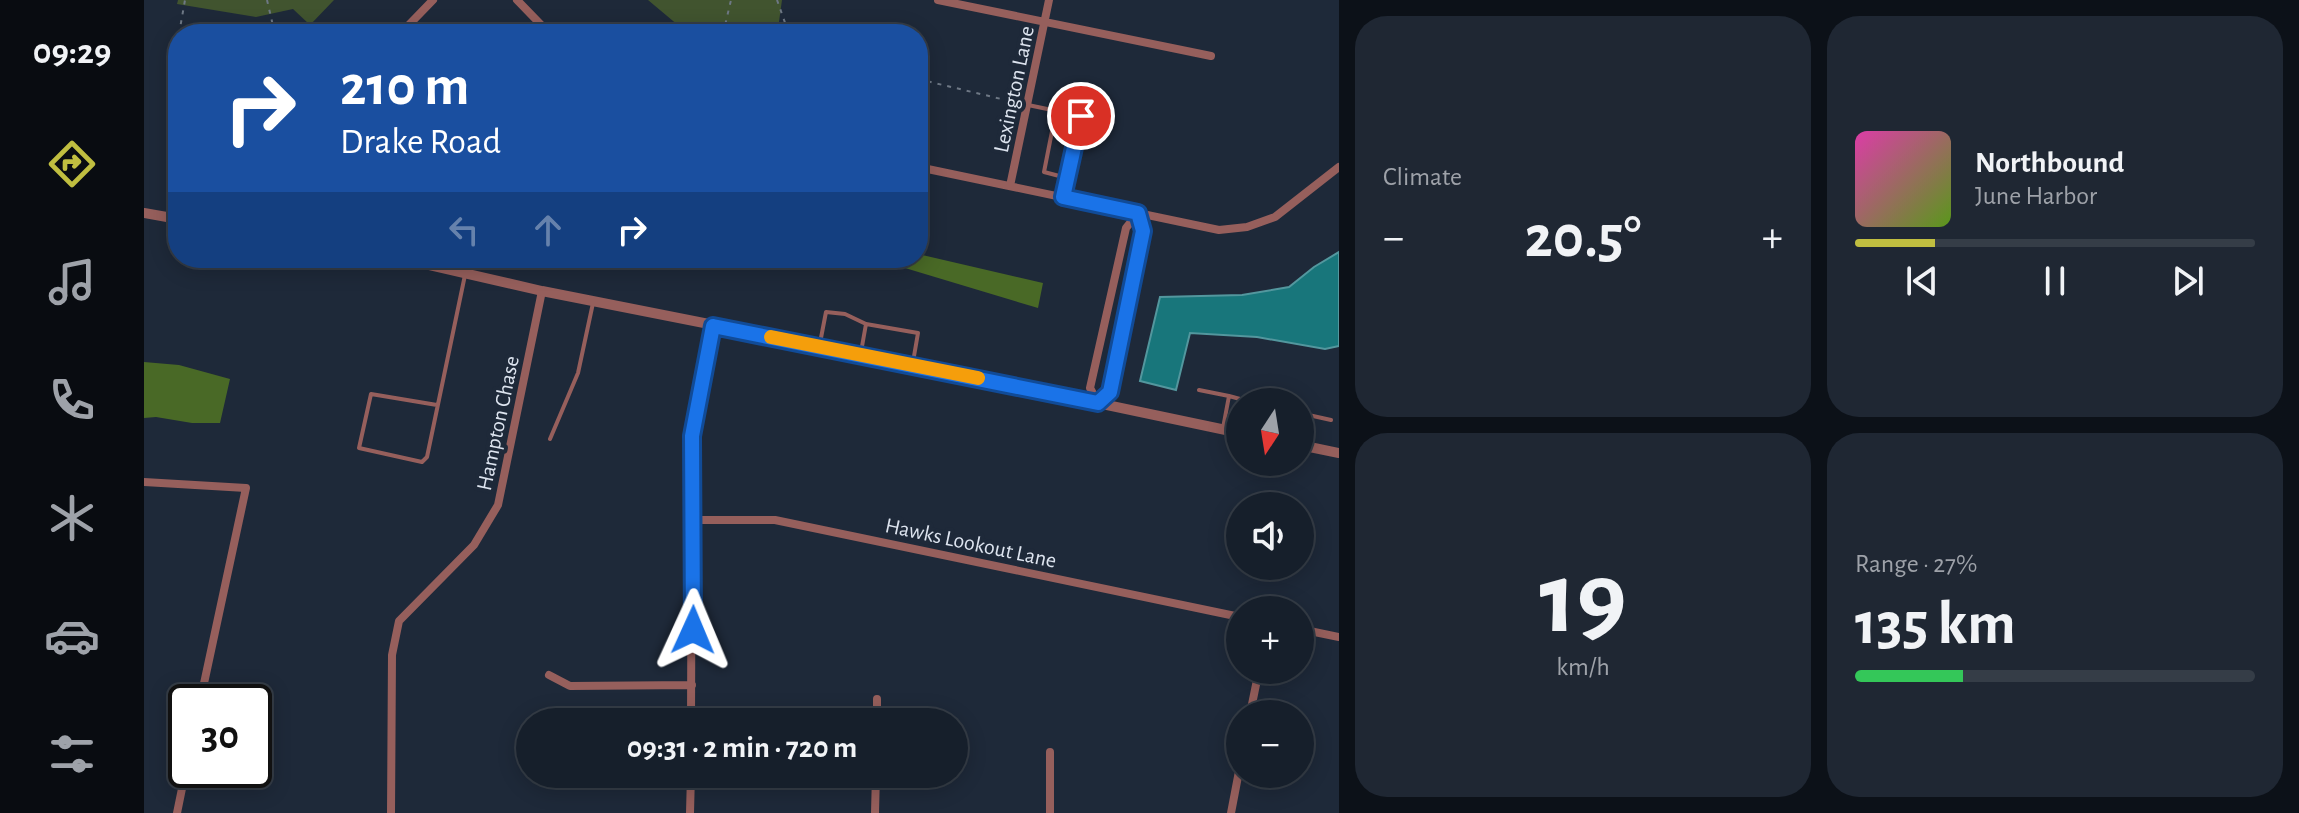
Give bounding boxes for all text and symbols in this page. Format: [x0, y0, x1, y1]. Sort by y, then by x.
street label: Lexington Lane [990, 24, 1038, 154]
text: 09:29 [33, 34, 111, 70]
icon: right [208, 56, 312, 160]
text: 210 m [340, 59, 469, 115]
pin [1047, 82, 1115, 150]
icon: arrive [1059, 94, 1103, 138]
text: Drake Road [340, 124, 501, 160]
icon: directions [44, 136, 100, 192]
text: Northbound [1975, 148, 2124, 178]
text: Climate [1383, 164, 1462, 190]
text: June Harbor [1975, 183, 2097, 209]
icon: left [442, 208, 486, 252]
icon: ahead [526, 208, 570, 252]
icon: right [610, 208, 654, 252]
text: 20.5° [1525, 208, 1641, 268]
text: − [1383, 216, 1404, 260]
text: + [1762, 216, 1783, 260]
icon: music [44, 254, 100, 310]
icon: previous [1900, 259, 1944, 303]
icon: pause [2033, 259, 2077, 303]
icon: next [2166, 259, 2210, 303]
street label: Hampton Chase [473, 354, 523, 492]
icon: phone [44, 372, 100, 428]
north arrow [1226, 388, 1314, 476]
map controls [1226, 388, 1314, 788]
icon: climate [44, 490, 100, 546]
button: sound [1226, 492, 1314, 580]
street label: Hawks Lookout Lane [883, 514, 1058, 572]
text: 19 [1539, 548, 1627, 652]
text: Range · 27% [1855, 551, 1977, 577]
position arrow [651, 588, 735, 672]
text: 135 km [1855, 595, 2016, 655]
button: + [1226, 596, 1314, 684]
icon: car [44, 608, 100, 664]
text: km/h [1556, 654, 1610, 680]
speed limit sign: 30 [168, 684, 272, 788]
button: − [1226, 700, 1314, 788]
icon: filters [44, 726, 100, 782]
text: 09:31 · 2 min · 720 m [627, 733, 857, 763]

